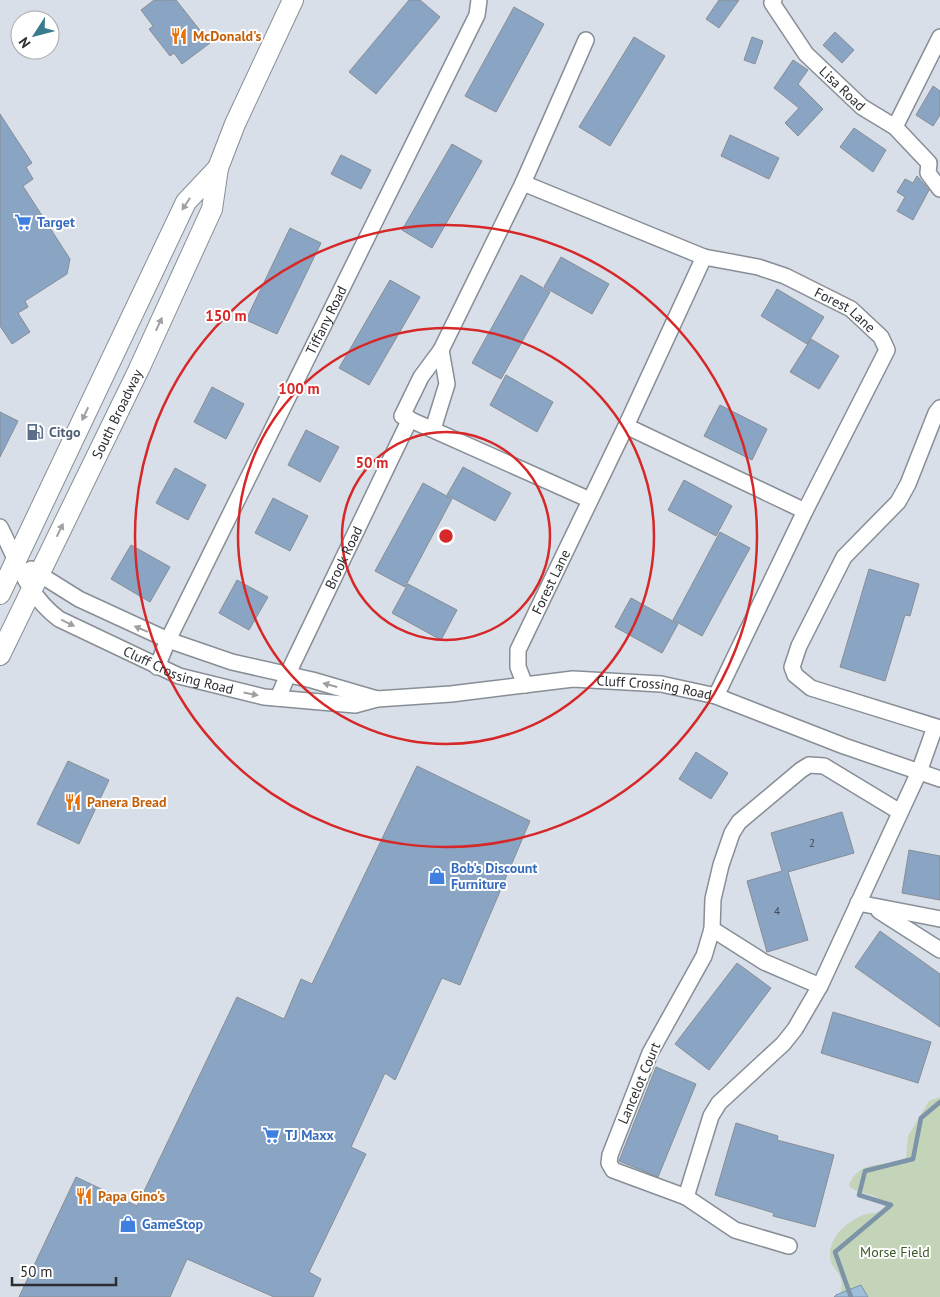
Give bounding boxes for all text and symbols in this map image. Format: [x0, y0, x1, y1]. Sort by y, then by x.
north arrow [10, 10, 60, 60]
restaurant icon: McDonald's [169, 26, 189, 46]
place label: McDonald's [193, 27, 262, 45]
text: N [14, 34, 34, 52]
street label: Lisa Road [815, 62, 869, 115]
one-way arrow [181, 197, 191, 211]
supermarket icon: Target [13, 212, 33, 232]
place label: Target [37, 213, 75, 231]
street label: Tiffany Road [302, 283, 351, 358]
street label: Forest Lane [812, 283, 879, 336]
text: 150 m [205, 306, 247, 325]
one-way arrow [155, 317, 163, 332]
street label: South Broadway [88, 366, 147, 462]
text: 100 m [278, 379, 320, 398]
one-way arrow [81, 407, 89, 421]
fuel station icon: Citgo [25, 422, 45, 442]
place label: Citgo [49, 423, 81, 441]
text: 50 m [356, 453, 388, 472]
one-way arrow [56, 522, 65, 537]
street label: Brook Road [321, 523, 366, 592]
centre of rings [437, 527, 455, 545]
street label: Forest Lane [528, 546, 574, 617]
one-way arrow [60, 619, 75, 627]
one-way arrow [134, 624, 148, 632]
street label: Cluff Crossing Road [120, 642, 235, 698]
street label: Cluff Crossing Road [596, 671, 714, 704]
one-way arrow [323, 681, 338, 689]
one-way arrow [243, 691, 259, 699]
restaurant icon: Panera Bread [63, 792, 83, 812]
place label: Panera Bread [87, 793, 166, 811]
house number: 2 [809, 836, 815, 850]
place label: Bob's Discount Furniture [451, 859, 537, 893]
shop icon: Bob's Discount Furniture [427, 866, 447, 886]
house number: 4 [774, 904, 780, 918]
street label: Lancelot Court [614, 1039, 664, 1127]
supermarket icon: TJ Maxx [261, 1125, 281, 1145]
place label: TJ Maxx [285, 1126, 335, 1144]
restaurant icon: Papa Gino's [74, 1186, 94, 1206]
place label: Papa Gino's [98, 1187, 165, 1205]
shop icon: GameStop [118, 1214, 138, 1234]
place label: GameStop [142, 1215, 204, 1233]
park label: Morse Field [860, 1243, 930, 1261]
scale bar [12, 1254, 116, 1286]
text: 50 m [20, 1262, 53, 1281]

